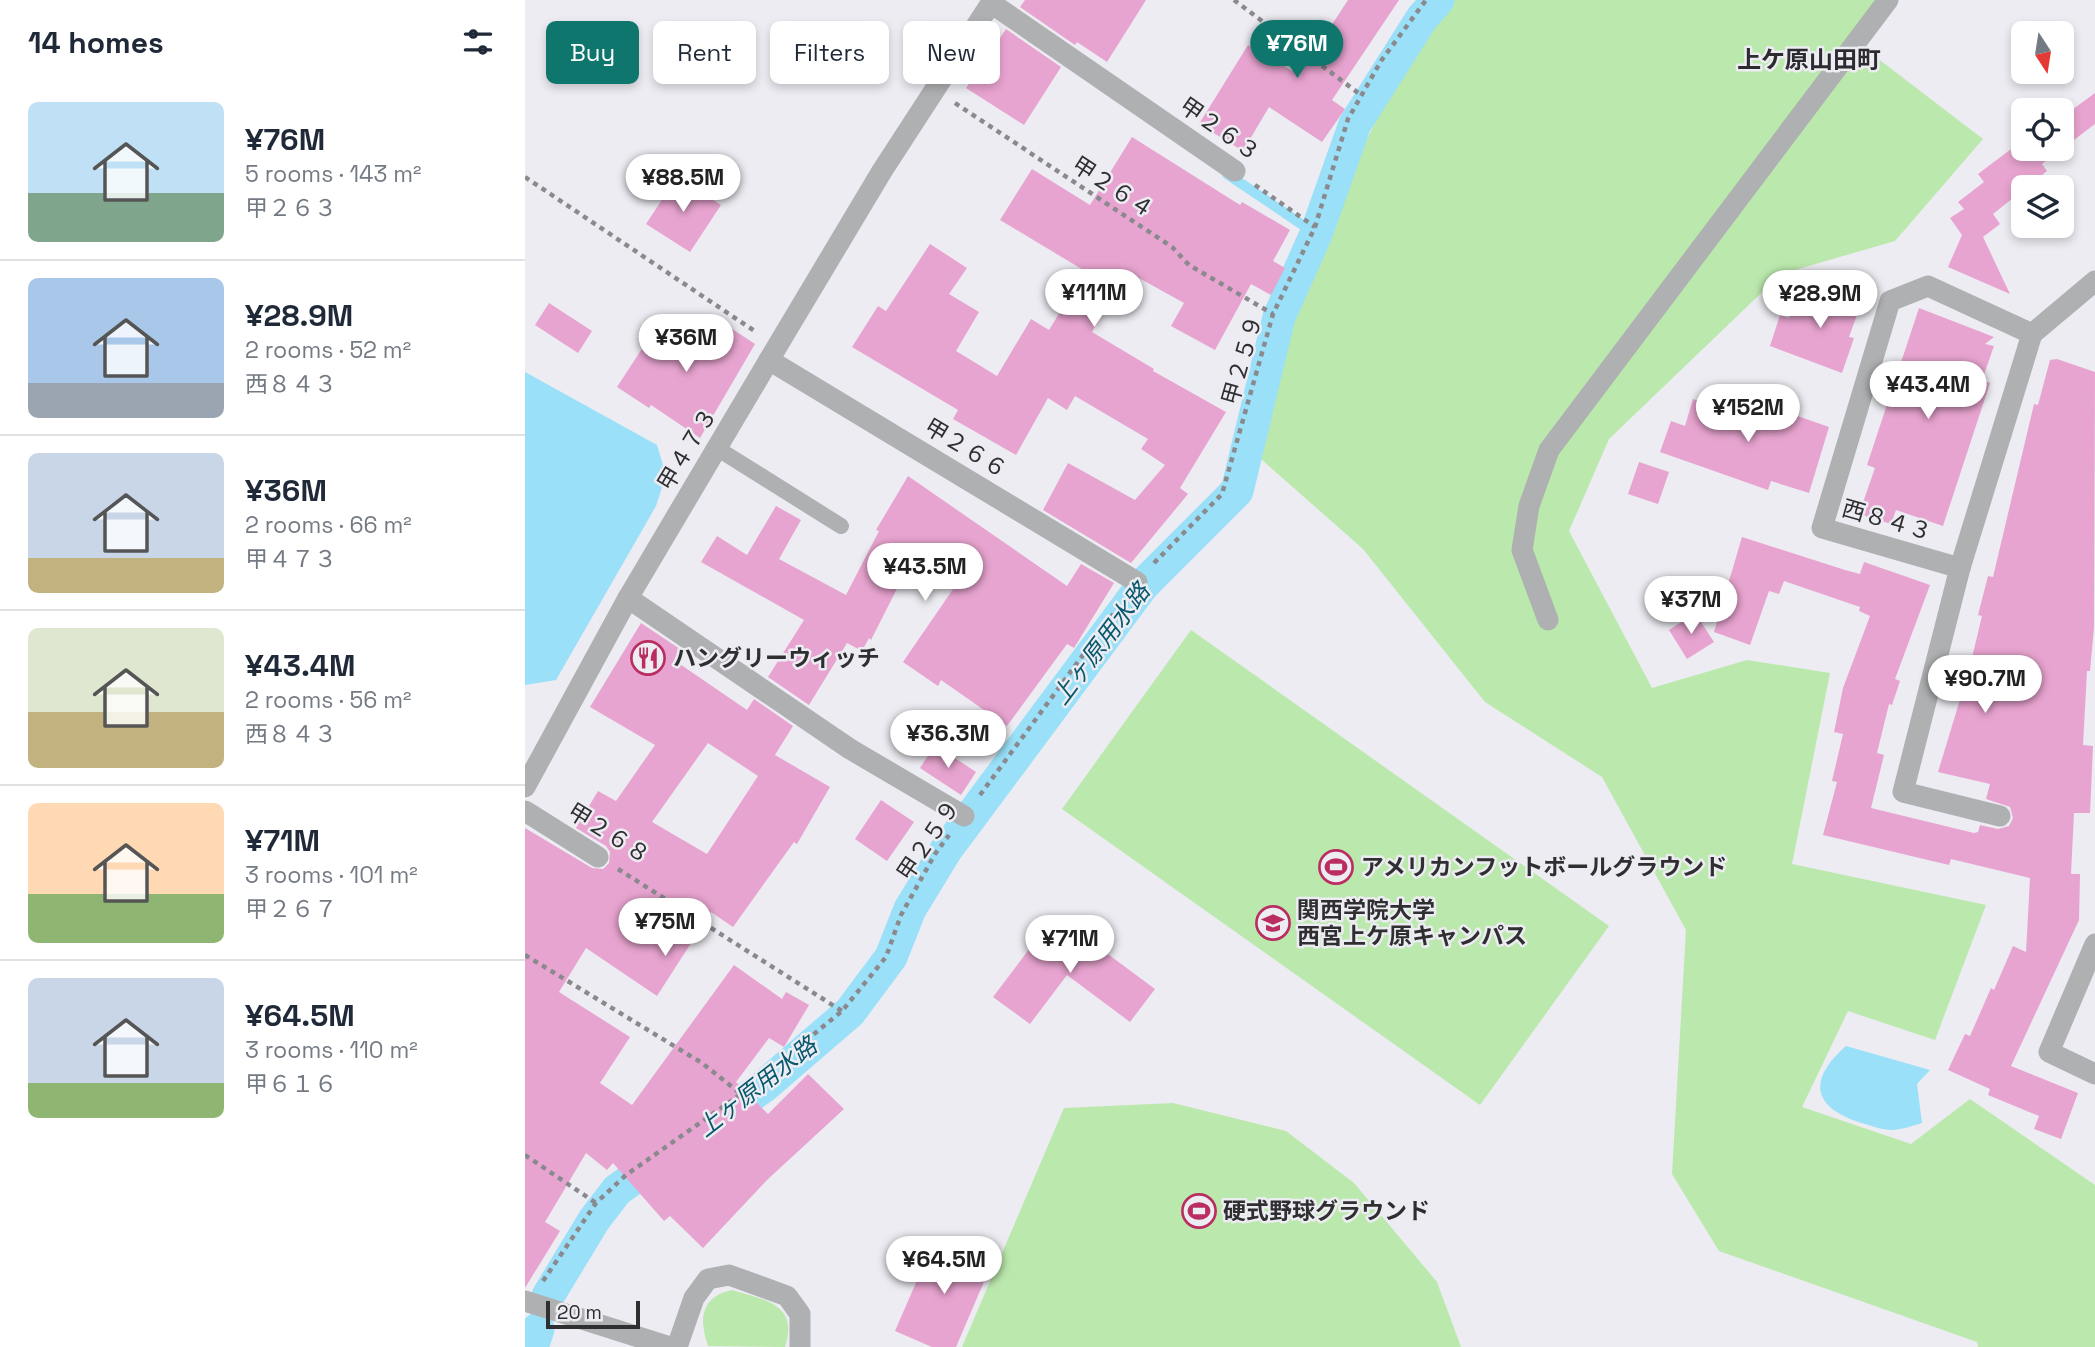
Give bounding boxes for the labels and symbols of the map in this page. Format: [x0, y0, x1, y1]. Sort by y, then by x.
pin: ¥76M [1256, 20, 1338, 80]
north arrow [2011, 21, 2074, 84]
district label: 上ケ原山田町 [1737, 44, 1881, 75]
street label: 甲２６３ [1174, 90, 1266, 168]
street label: 甲２６４ [1066, 149, 1160, 225]
pin: ¥88.5M [626, 154, 740, 214]
pin: ¥111M [1045, 270, 1143, 329]
pin: ¥28.9M [1763, 270, 1877, 330]
street label: 甲２５９ [1215, 312, 1269, 408]
pin: ¥36M [645, 314, 727, 374]
pin: ¥43.4M [1871, 362, 1985, 421]
pin: ¥152M [1699, 384, 1797, 444]
street label: 甲４７３ [650, 402, 724, 496]
street label: 甲２６６ [919, 411, 1013, 485]
street label: 西８４３ [1839, 493, 1935, 547]
pin: ¥43.5M [868, 544, 982, 603]
water label: 上ヶ原用水路 [1045, 575, 1158, 711]
pin: ¥37M [1650, 576, 1732, 636]
restaurant icon: ハングリーウィッチ [629, 639, 667, 677]
place label: ハングリーウィッチ [673, 643, 880, 673]
pin: ¥90.7M [1928, 656, 2042, 715]
pin: ¥36.3M [891, 710, 1005, 770]
street label: 甲２５９ [890, 793, 966, 887]
street label: 甲２６８ [562, 796, 656, 870]
sports icon: アメリカンフットボールグラウンド [1317, 848, 1355, 886]
place label: アメリカンフットボールグラウンド [1361, 852, 1727, 882]
place label: 関西学院大学 西宮上ケ原キャンパス [1297, 895, 1527, 951]
pin: ¥75M [624, 898, 706, 958]
school or university icon: 関西学院大学 西宮上ケ原キャンパス [1254, 904, 1292, 942]
pin: ¥71M [1029, 916, 1111, 975]
water label: 上ヶ原用水路 [690, 1029, 825, 1143]
sports icon: 硬式野球グラウンド [1180, 1192, 1218, 1230]
place label: 硬式野球グラウンド [1223, 1196, 1430, 1226]
pin: ¥64.5M [887, 1236, 1001, 1296]
scale bar [546, 1298, 641, 1330]

